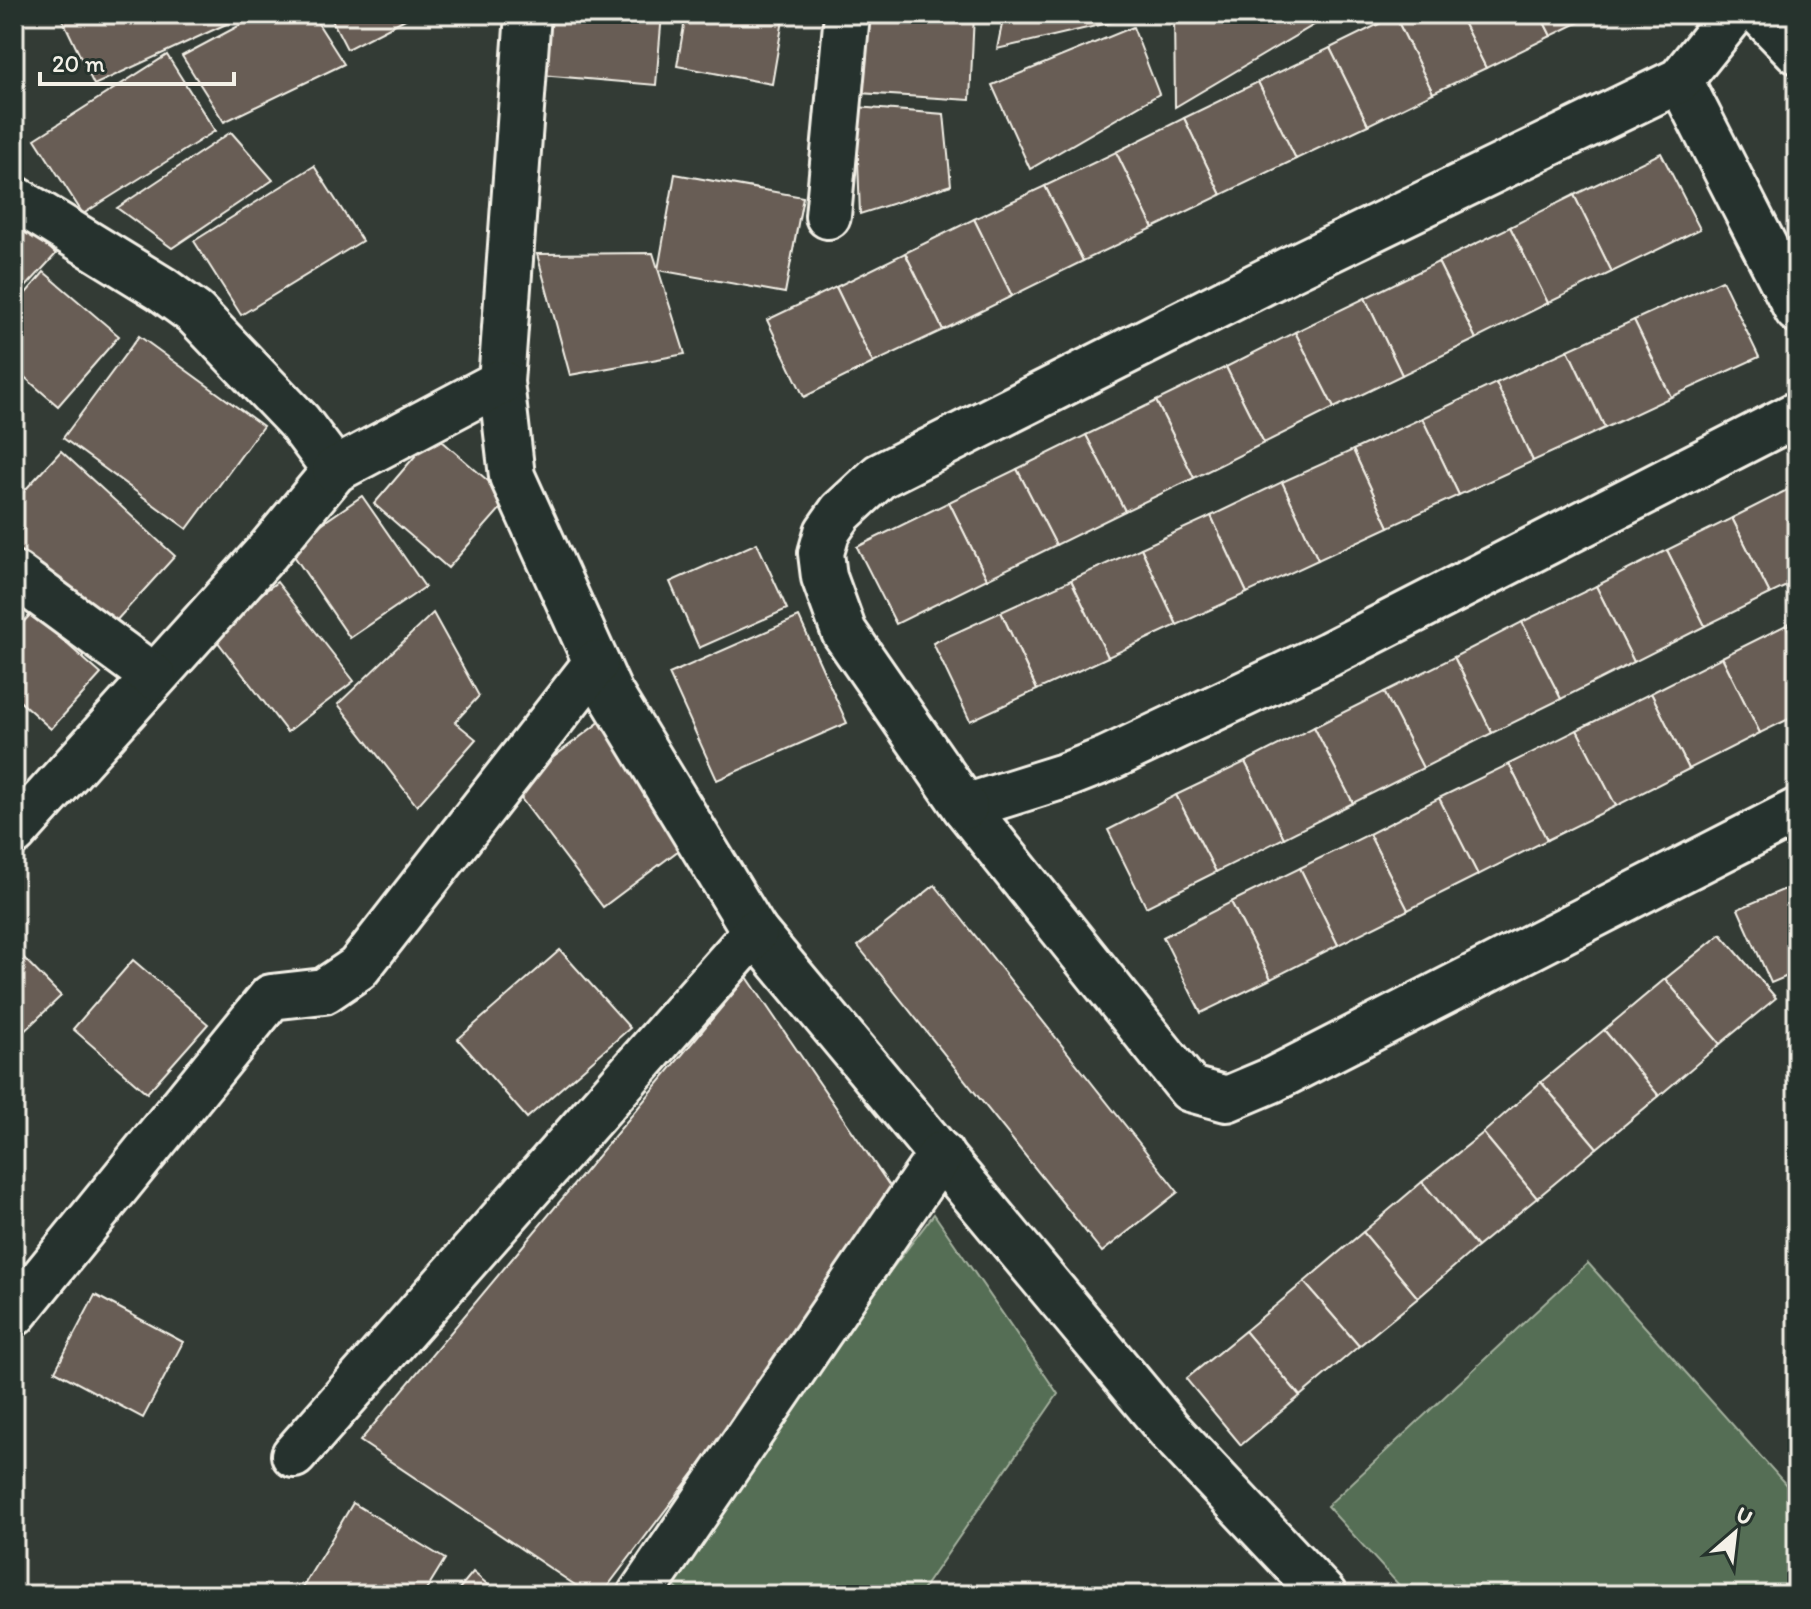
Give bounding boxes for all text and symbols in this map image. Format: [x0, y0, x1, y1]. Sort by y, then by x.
scale bar [40, 36, 234, 86]
text: 20 m [52, 49, 105, 78]
north arrow [1695, 1493, 1775, 1573]
text: U [1731, 1500, 1757, 1531]

